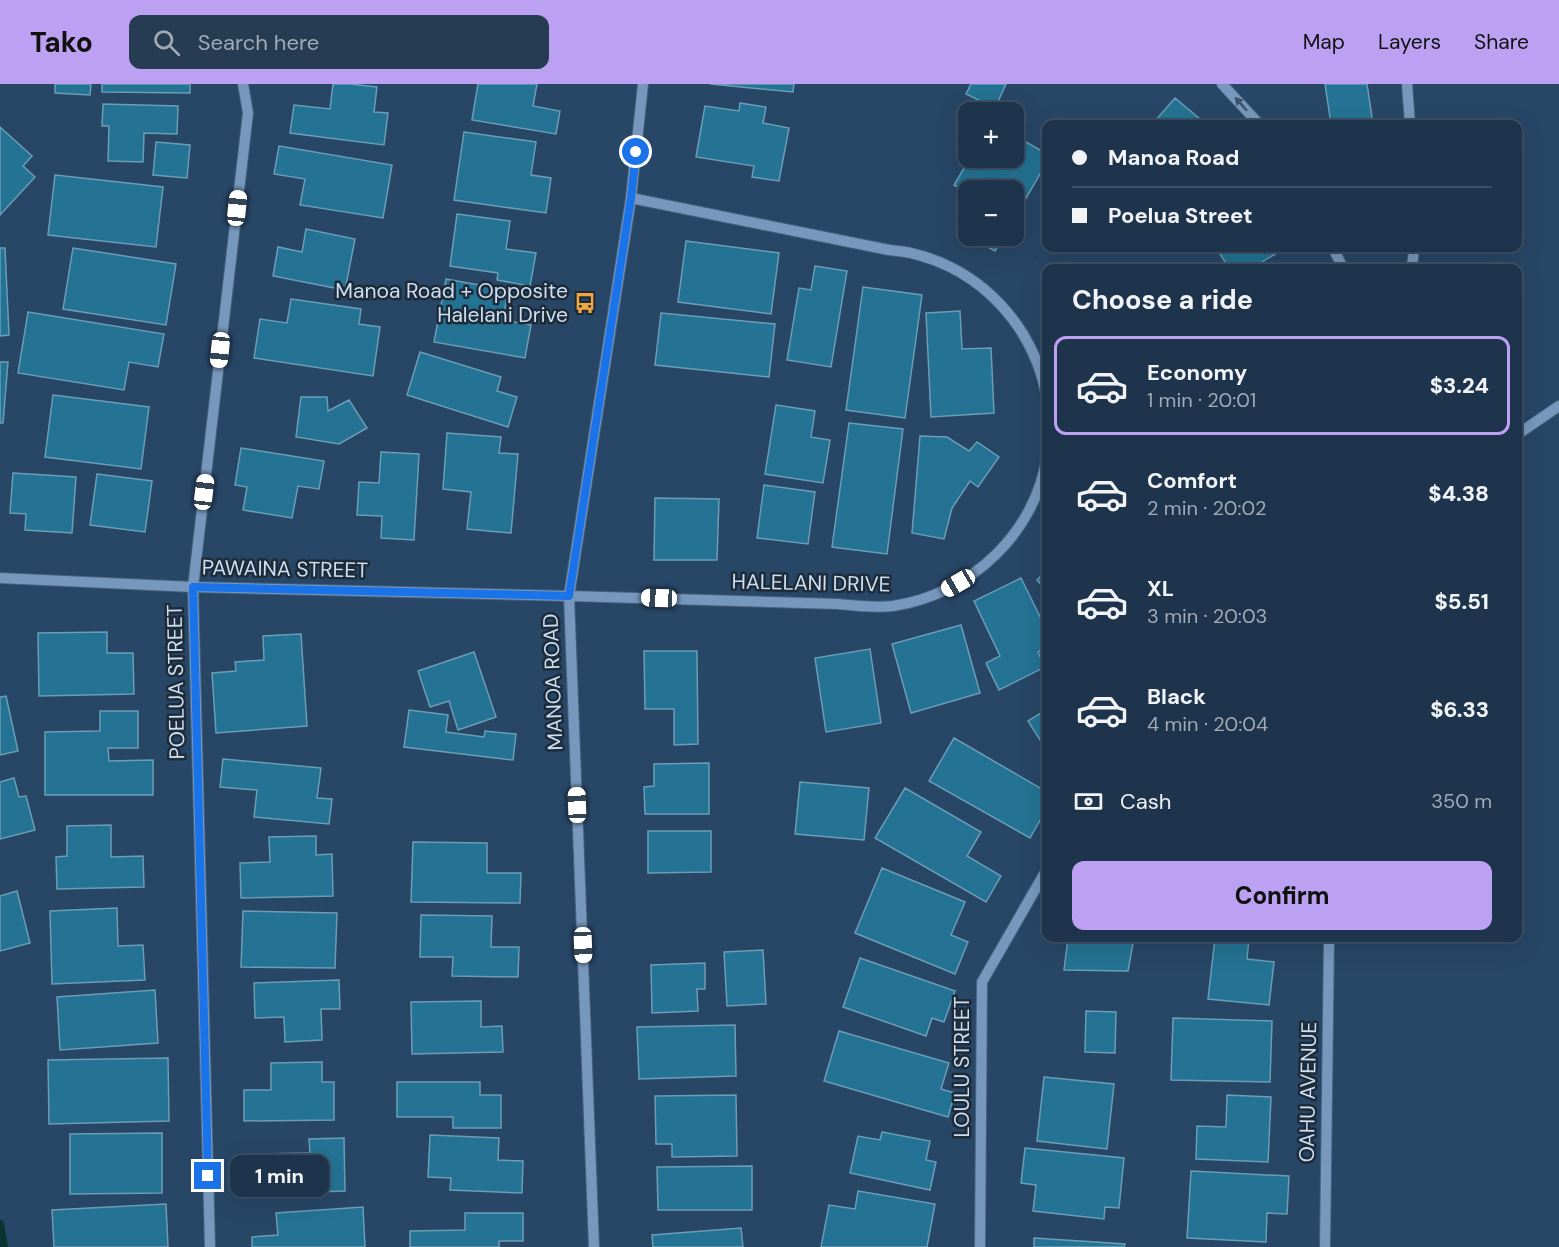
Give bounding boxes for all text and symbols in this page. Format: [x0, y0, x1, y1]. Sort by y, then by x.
search box [129, 15, 549, 69]
text: Tako [30, 24, 93, 61]
icon: search [150, 26, 183, 59]
text: Search here [198, 28, 319, 57]
text: Map [1303, 28, 1345, 56]
text: Layers [1378, 28, 1441, 56]
text: Share [1474, 28, 1529, 56]
one-way arrow [1235, 97, 1248, 112]
map controls [958, 102, 1024, 246]
button: + [958, 102, 1024, 168]
route start [622, 138, 649, 165]
text: Manoa Road [1108, 143, 1239, 172]
button: − [958, 180, 1024, 246]
car [226, 189, 248, 227]
text: Poelua Street [1108, 201, 1253, 230]
place label: Manoa Road + Opposite Halelani Drive [335, 277, 568, 329]
text: Choose a ride [1072, 282, 1253, 317]
bus stop icon: Manoa Road + Opposite Halelani Drive [573, 291, 597, 315]
car [209, 331, 231, 369]
text: Economy [1147, 358, 1247, 387]
icon: car [1075, 359, 1129, 413]
text: $3.24 [1430, 371, 1489, 400]
text: 1 min · 20:01 [1147, 387, 1256, 413]
text: Comfort [1147, 466, 1237, 495]
icon: car [1075, 467, 1129, 521]
car [193, 473, 215, 511]
text: $4.38 [1428, 479, 1489, 508]
text: 2 min · 20:02 [1147, 495, 1267, 521]
street label: PAWAINA STREET [202, 554, 369, 584]
car [938, 566, 978, 600]
street label: HALELANI DRIVE [731, 568, 891, 598]
text: XL [1147, 574, 1174, 603]
icon: car [1075, 575, 1129, 629]
text: $5.51 [1434, 587, 1489, 616]
car [641, 588, 677, 608]
text: 3 min · 20:03 [1147, 603, 1267, 629]
street label: POELUA STREET [161, 604, 191, 760]
street label: MANOA ROAD [537, 613, 569, 751]
text: Black [1147, 682, 1206, 711]
icon: car [1075, 683, 1129, 737]
text: $6.33 [1430, 695, 1489, 724]
text: 4 min · 20:04 [1147, 711, 1268, 737]
icon: cash [1072, 785, 1105, 818]
car [567, 787, 587, 823]
text: Cash [1120, 787, 1171, 816]
text: 350 m [1431, 788, 1492, 814]
button: Confirm [1072, 861, 1492, 930]
car [573, 927, 593, 963]
street label: LOULU STREET [948, 996, 976, 1138]
street label: OAHU AVENUE [1293, 1021, 1323, 1163]
callout: 1 min [229, 1155, 328, 1197]
route end [194, 1162, 221, 1189]
text: 1 min [255, 1163, 304, 1189]

